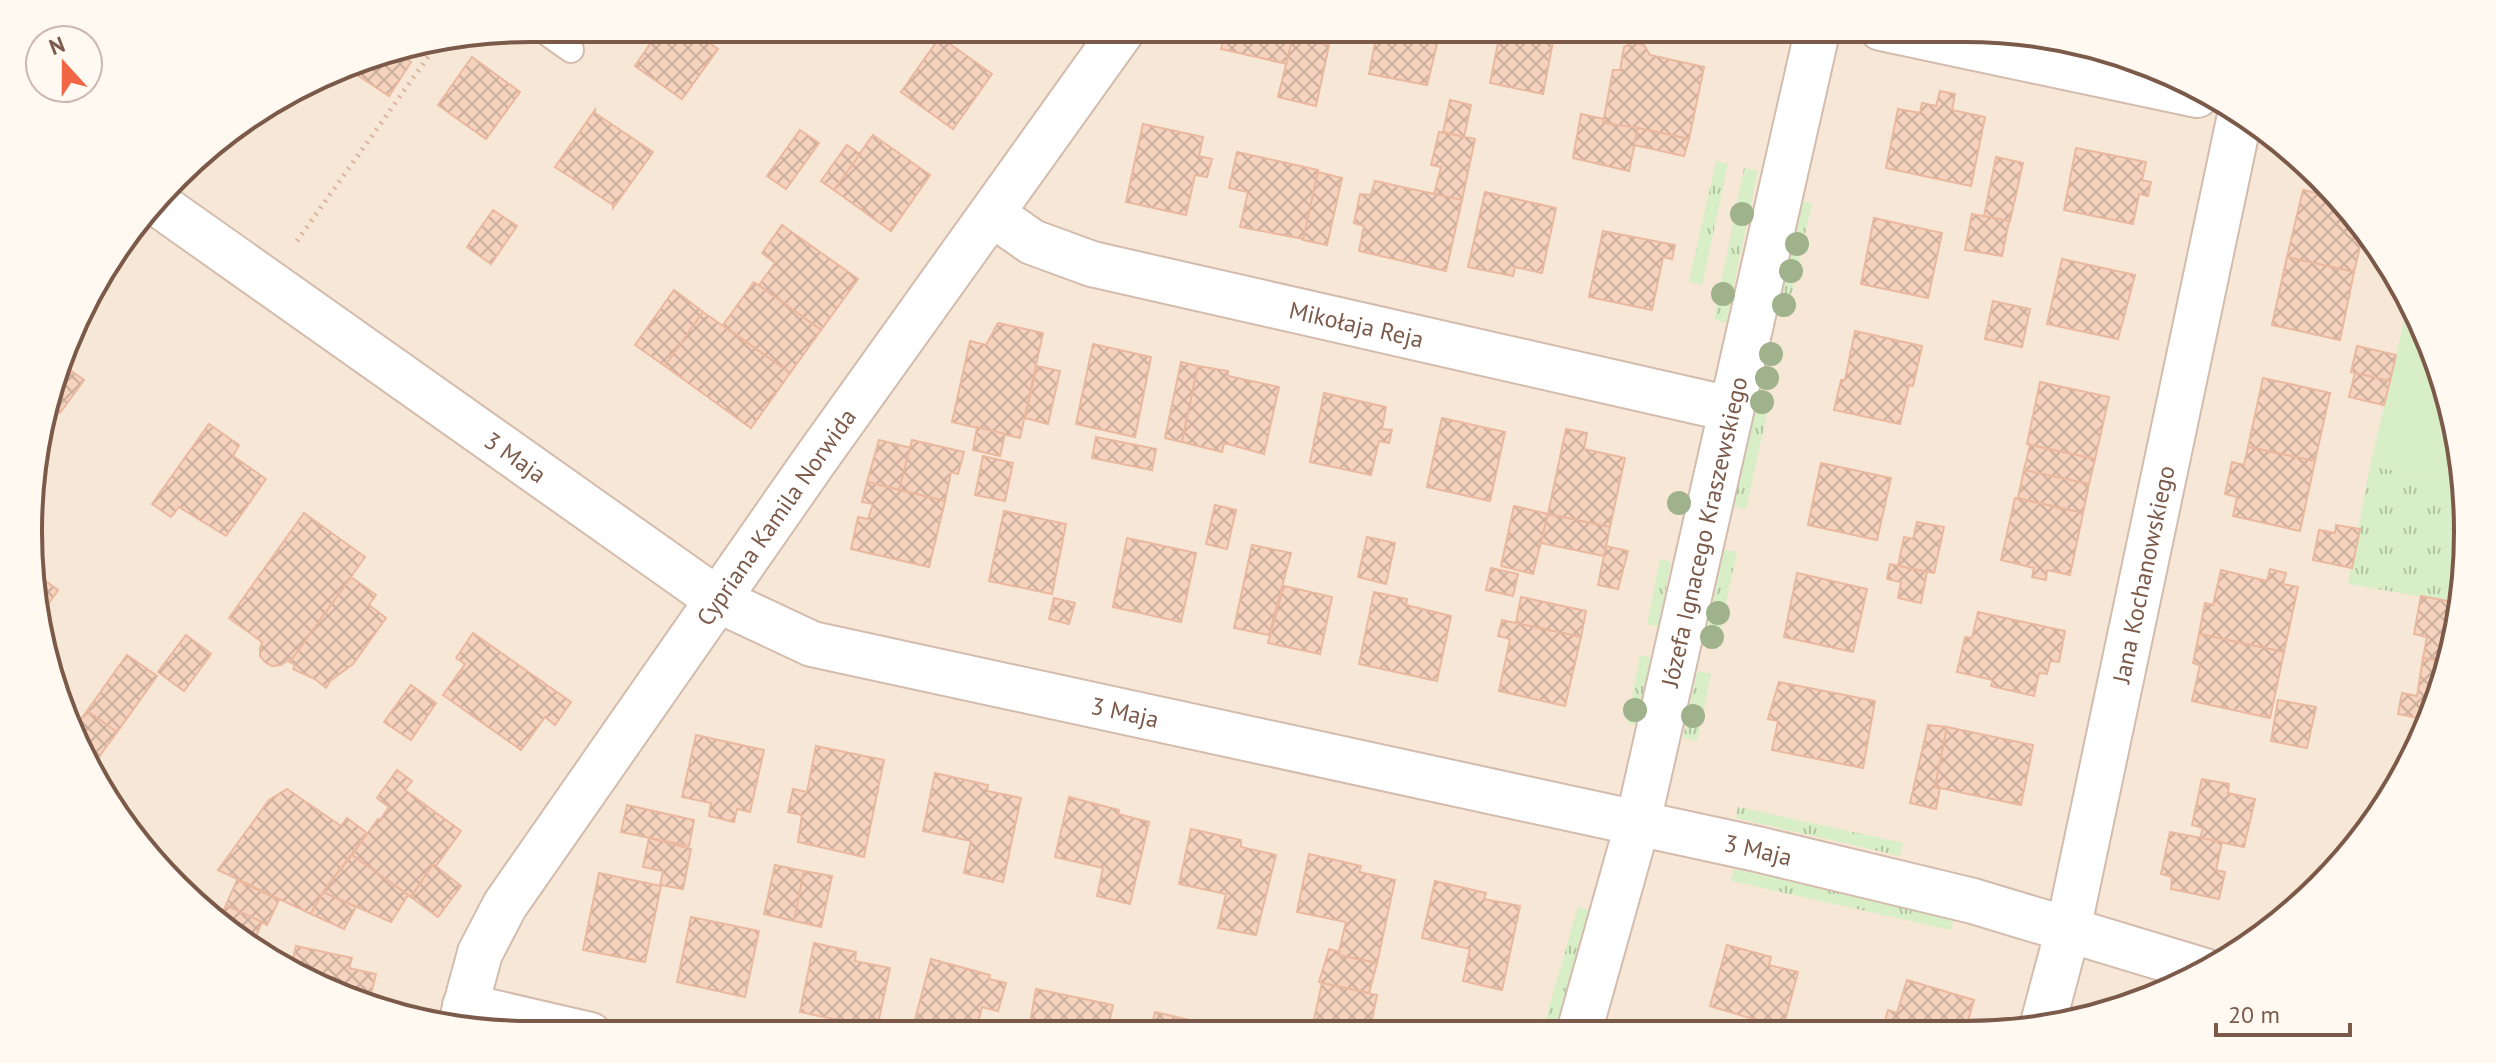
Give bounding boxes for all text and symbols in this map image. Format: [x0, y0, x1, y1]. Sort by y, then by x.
north arrow [24, 24, 104, 104]
text: N [45, 30, 69, 61]
street label: Mikołaja Reja [1286, 294, 1427, 354]
street label: Józefa Ignacego Kraszewskiego [1653, 373, 1754, 691]
street label: Cypriana Kamila Norwida [689, 402, 863, 631]
street label: 3 Maja [479, 424, 553, 489]
street label: Jana Kochanowskiego [2105, 463, 2181, 687]
street label: 3 Maja [1088, 689, 1162, 734]
street label: 3 Maja [1721, 827, 1795, 872]
scale bar [2216, 987, 2350, 1037]
text: 20 m [2228, 999, 2280, 1030]

